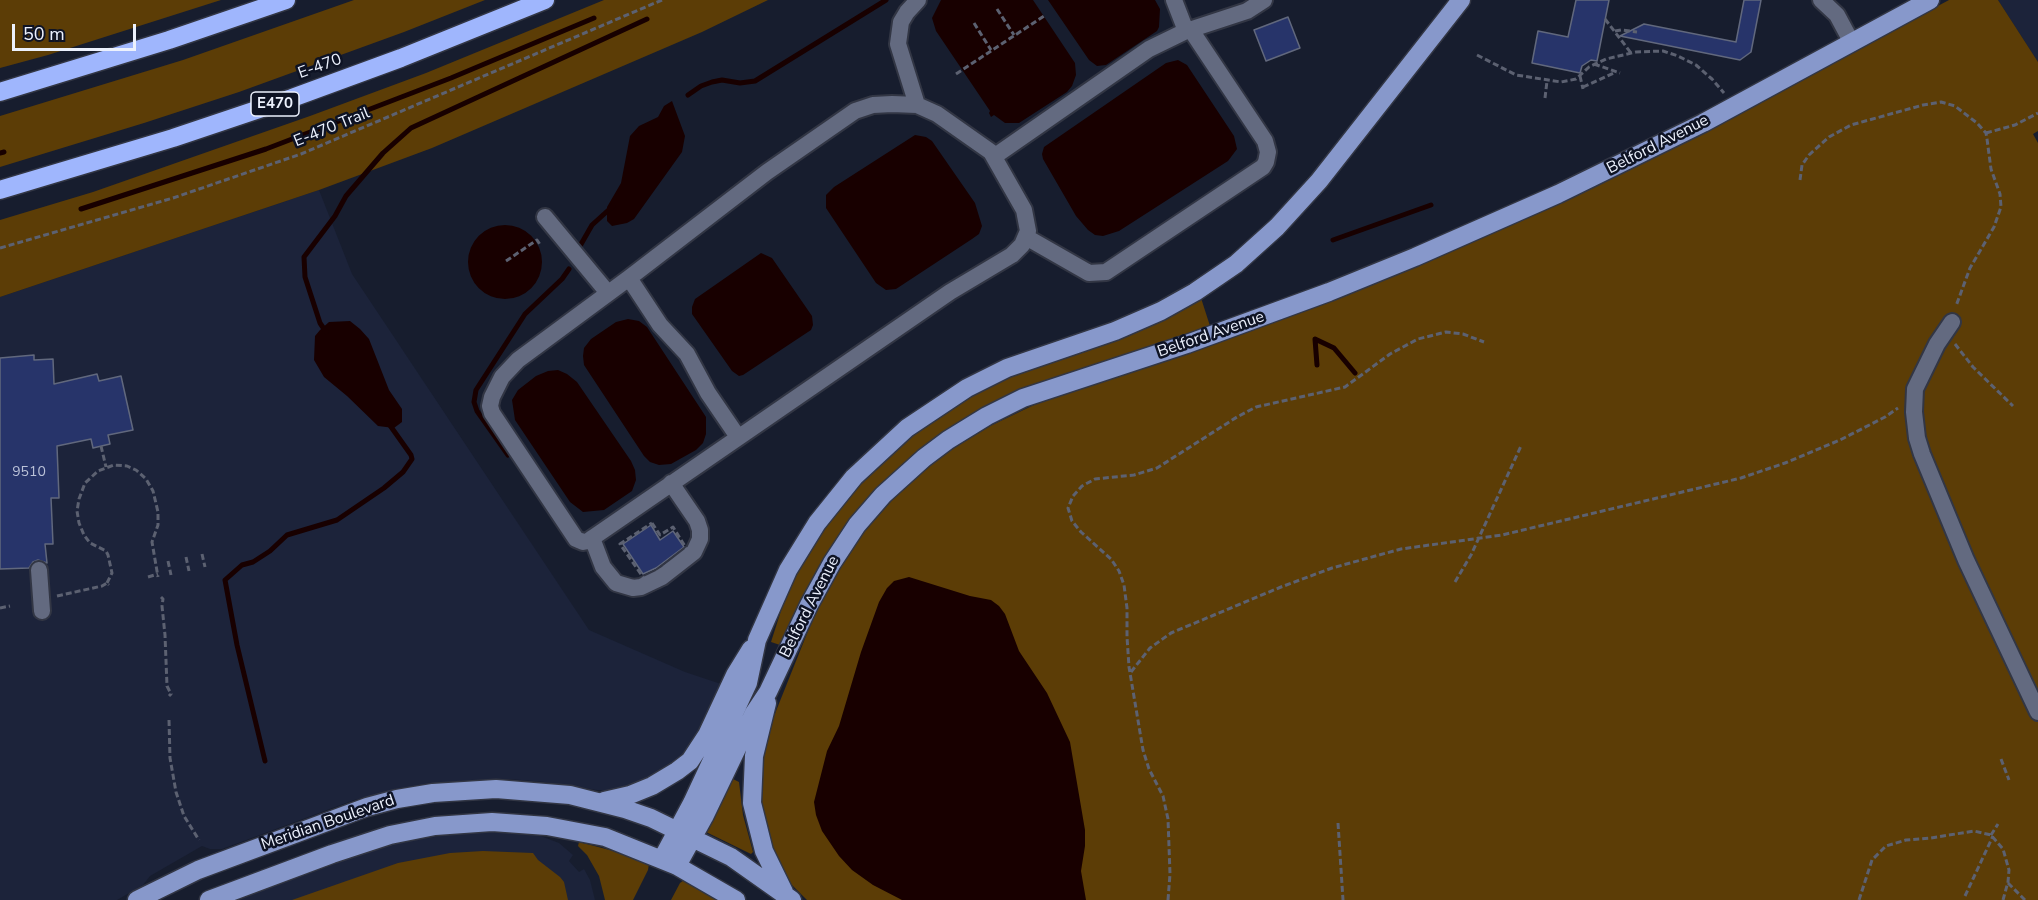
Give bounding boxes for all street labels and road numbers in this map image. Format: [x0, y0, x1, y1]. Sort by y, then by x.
street label: E-470 [296, 50, 344, 84]
road number: E470 [251, 92, 299, 116]
street label: E-470 Trail [291, 104, 373, 152]
street label: Belford Avenue [1604, 111, 1712, 179]
street label: Belford Avenue [1155, 308, 1267, 362]
street label: Belford Avenue [776, 553, 844, 661]
street label: Meridian Boulevard [259, 791, 397, 855]

